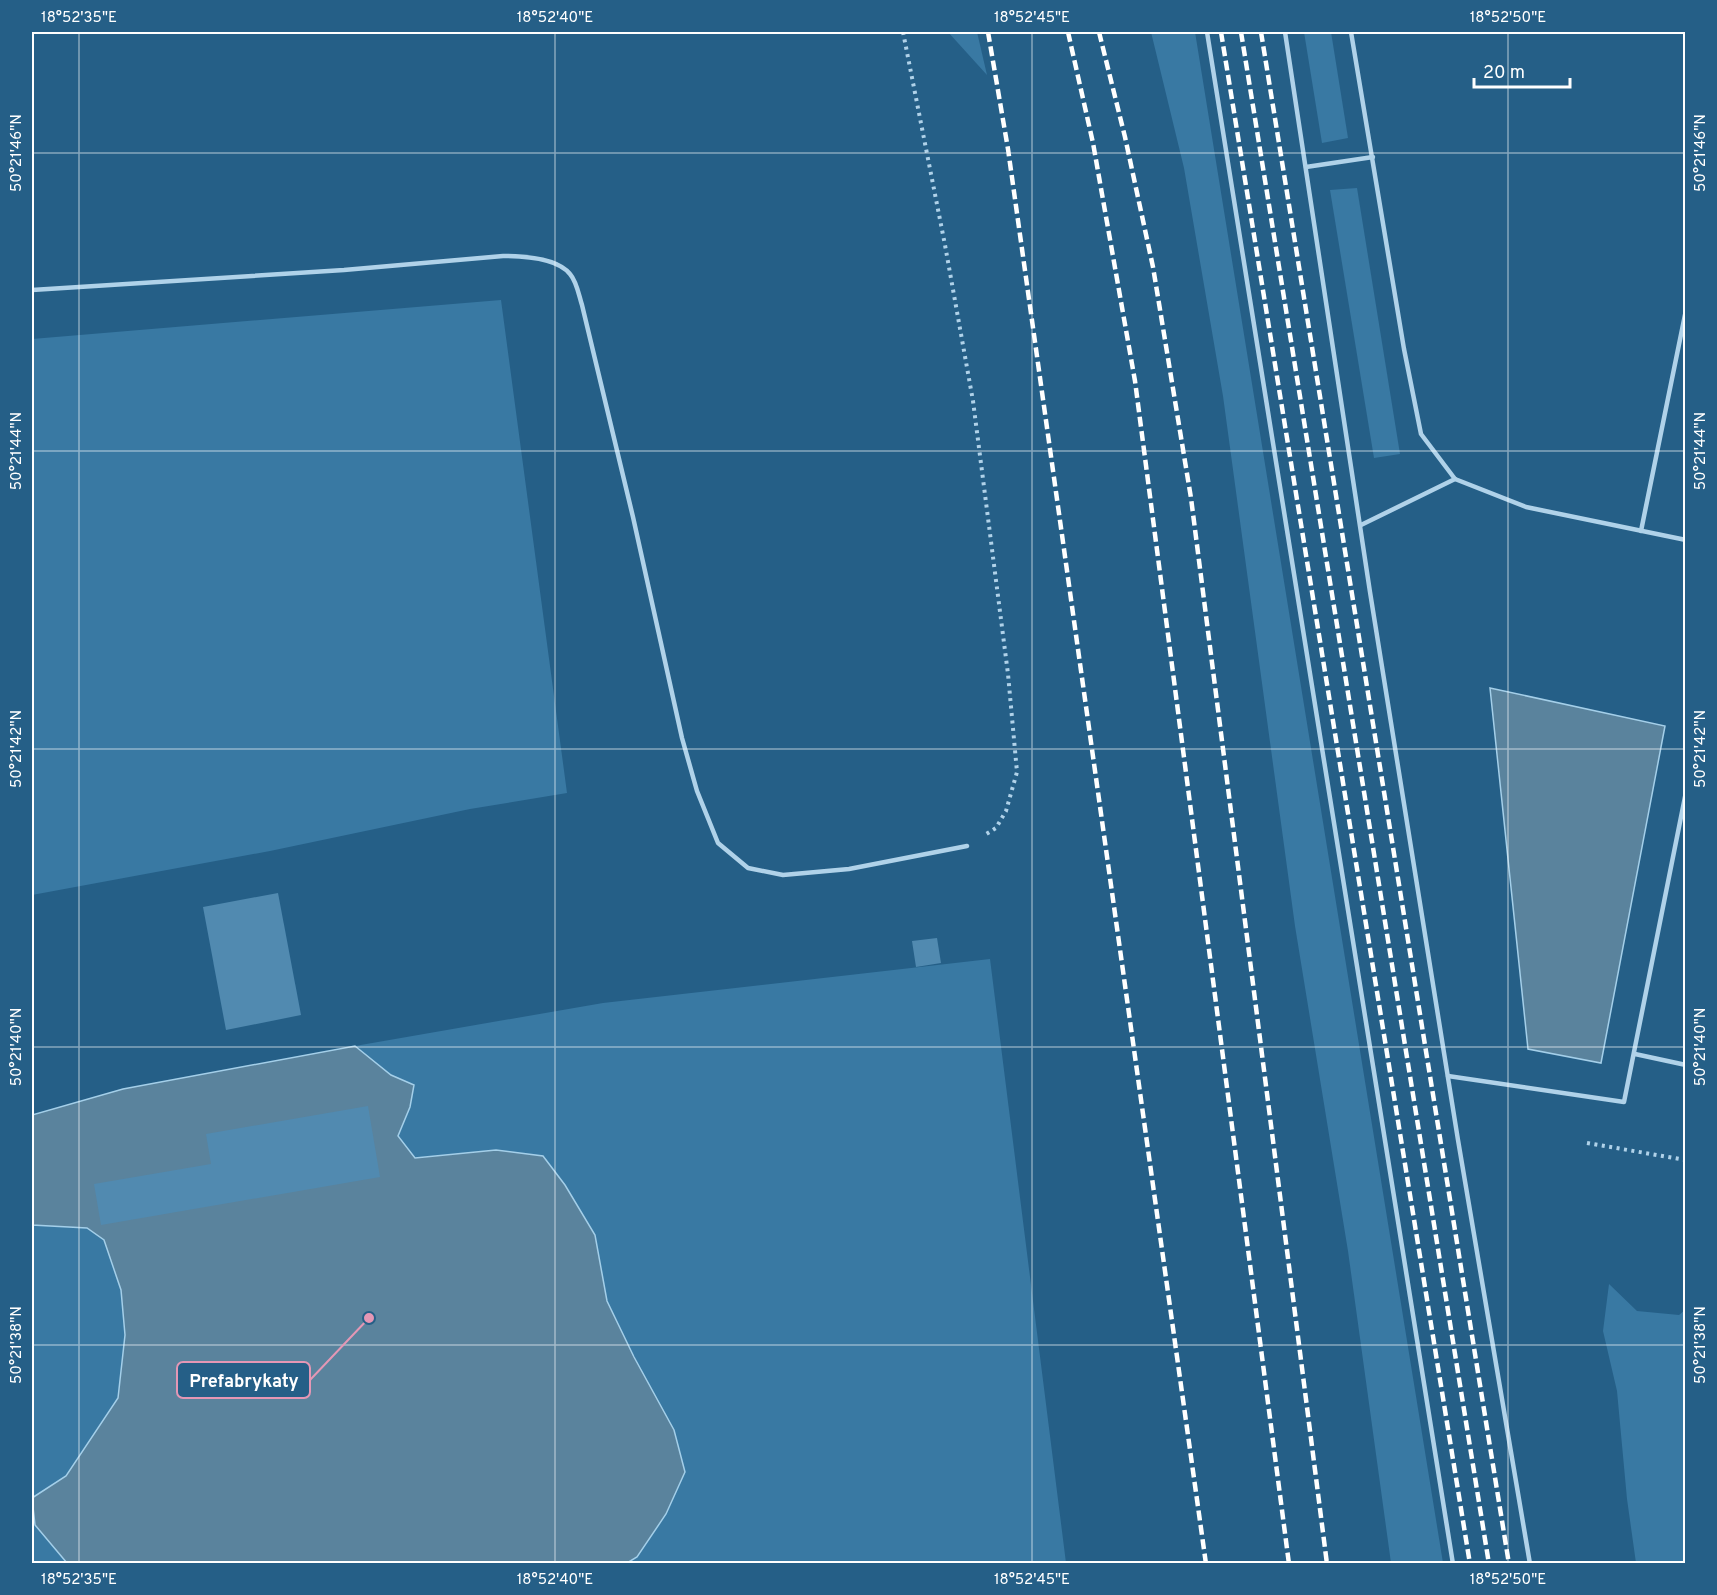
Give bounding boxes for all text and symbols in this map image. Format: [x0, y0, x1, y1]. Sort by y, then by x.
text: 18°52'35"E [41, 9, 117, 28]
text: 18°52'40"E [517, 9, 593, 28]
text: 18°52'45"E [994, 9, 1070, 28]
text: 18°52'50"E [1470, 9, 1546, 28]
scale bar [1474, 51, 1570, 89]
text: 20 m [1483, 62, 1525, 85]
text: 50°21'46"N [8, 114, 27, 192]
text: 50°21'46"N [1692, 114, 1711, 192]
text: 50°21'44"N [8, 412, 27, 490]
text: 50°21'44"N [1692, 412, 1711, 490]
text: 50°21'42"N [8, 710, 27, 788]
text: 50°21'42"N [1692, 710, 1711, 788]
text: 50°21'40"N [8, 1008, 27, 1086]
text: 50°21'40"N [1692, 1008, 1711, 1086]
text: 50°21'38"N [8, 1306, 27, 1384]
text: 50°21'38"N [1692, 1306, 1711, 1384]
callout: Prefabrykaty [177, 1362, 310, 1398]
text: Prefabrykaty [189, 1371, 299, 1394]
text: 18°52'35"E [41, 1571, 117, 1590]
text: 18°52'40"E [517, 1571, 593, 1590]
text: 18°52'45"E [994, 1571, 1070, 1590]
text: 18°52'50"E [1470, 1571, 1546, 1590]

